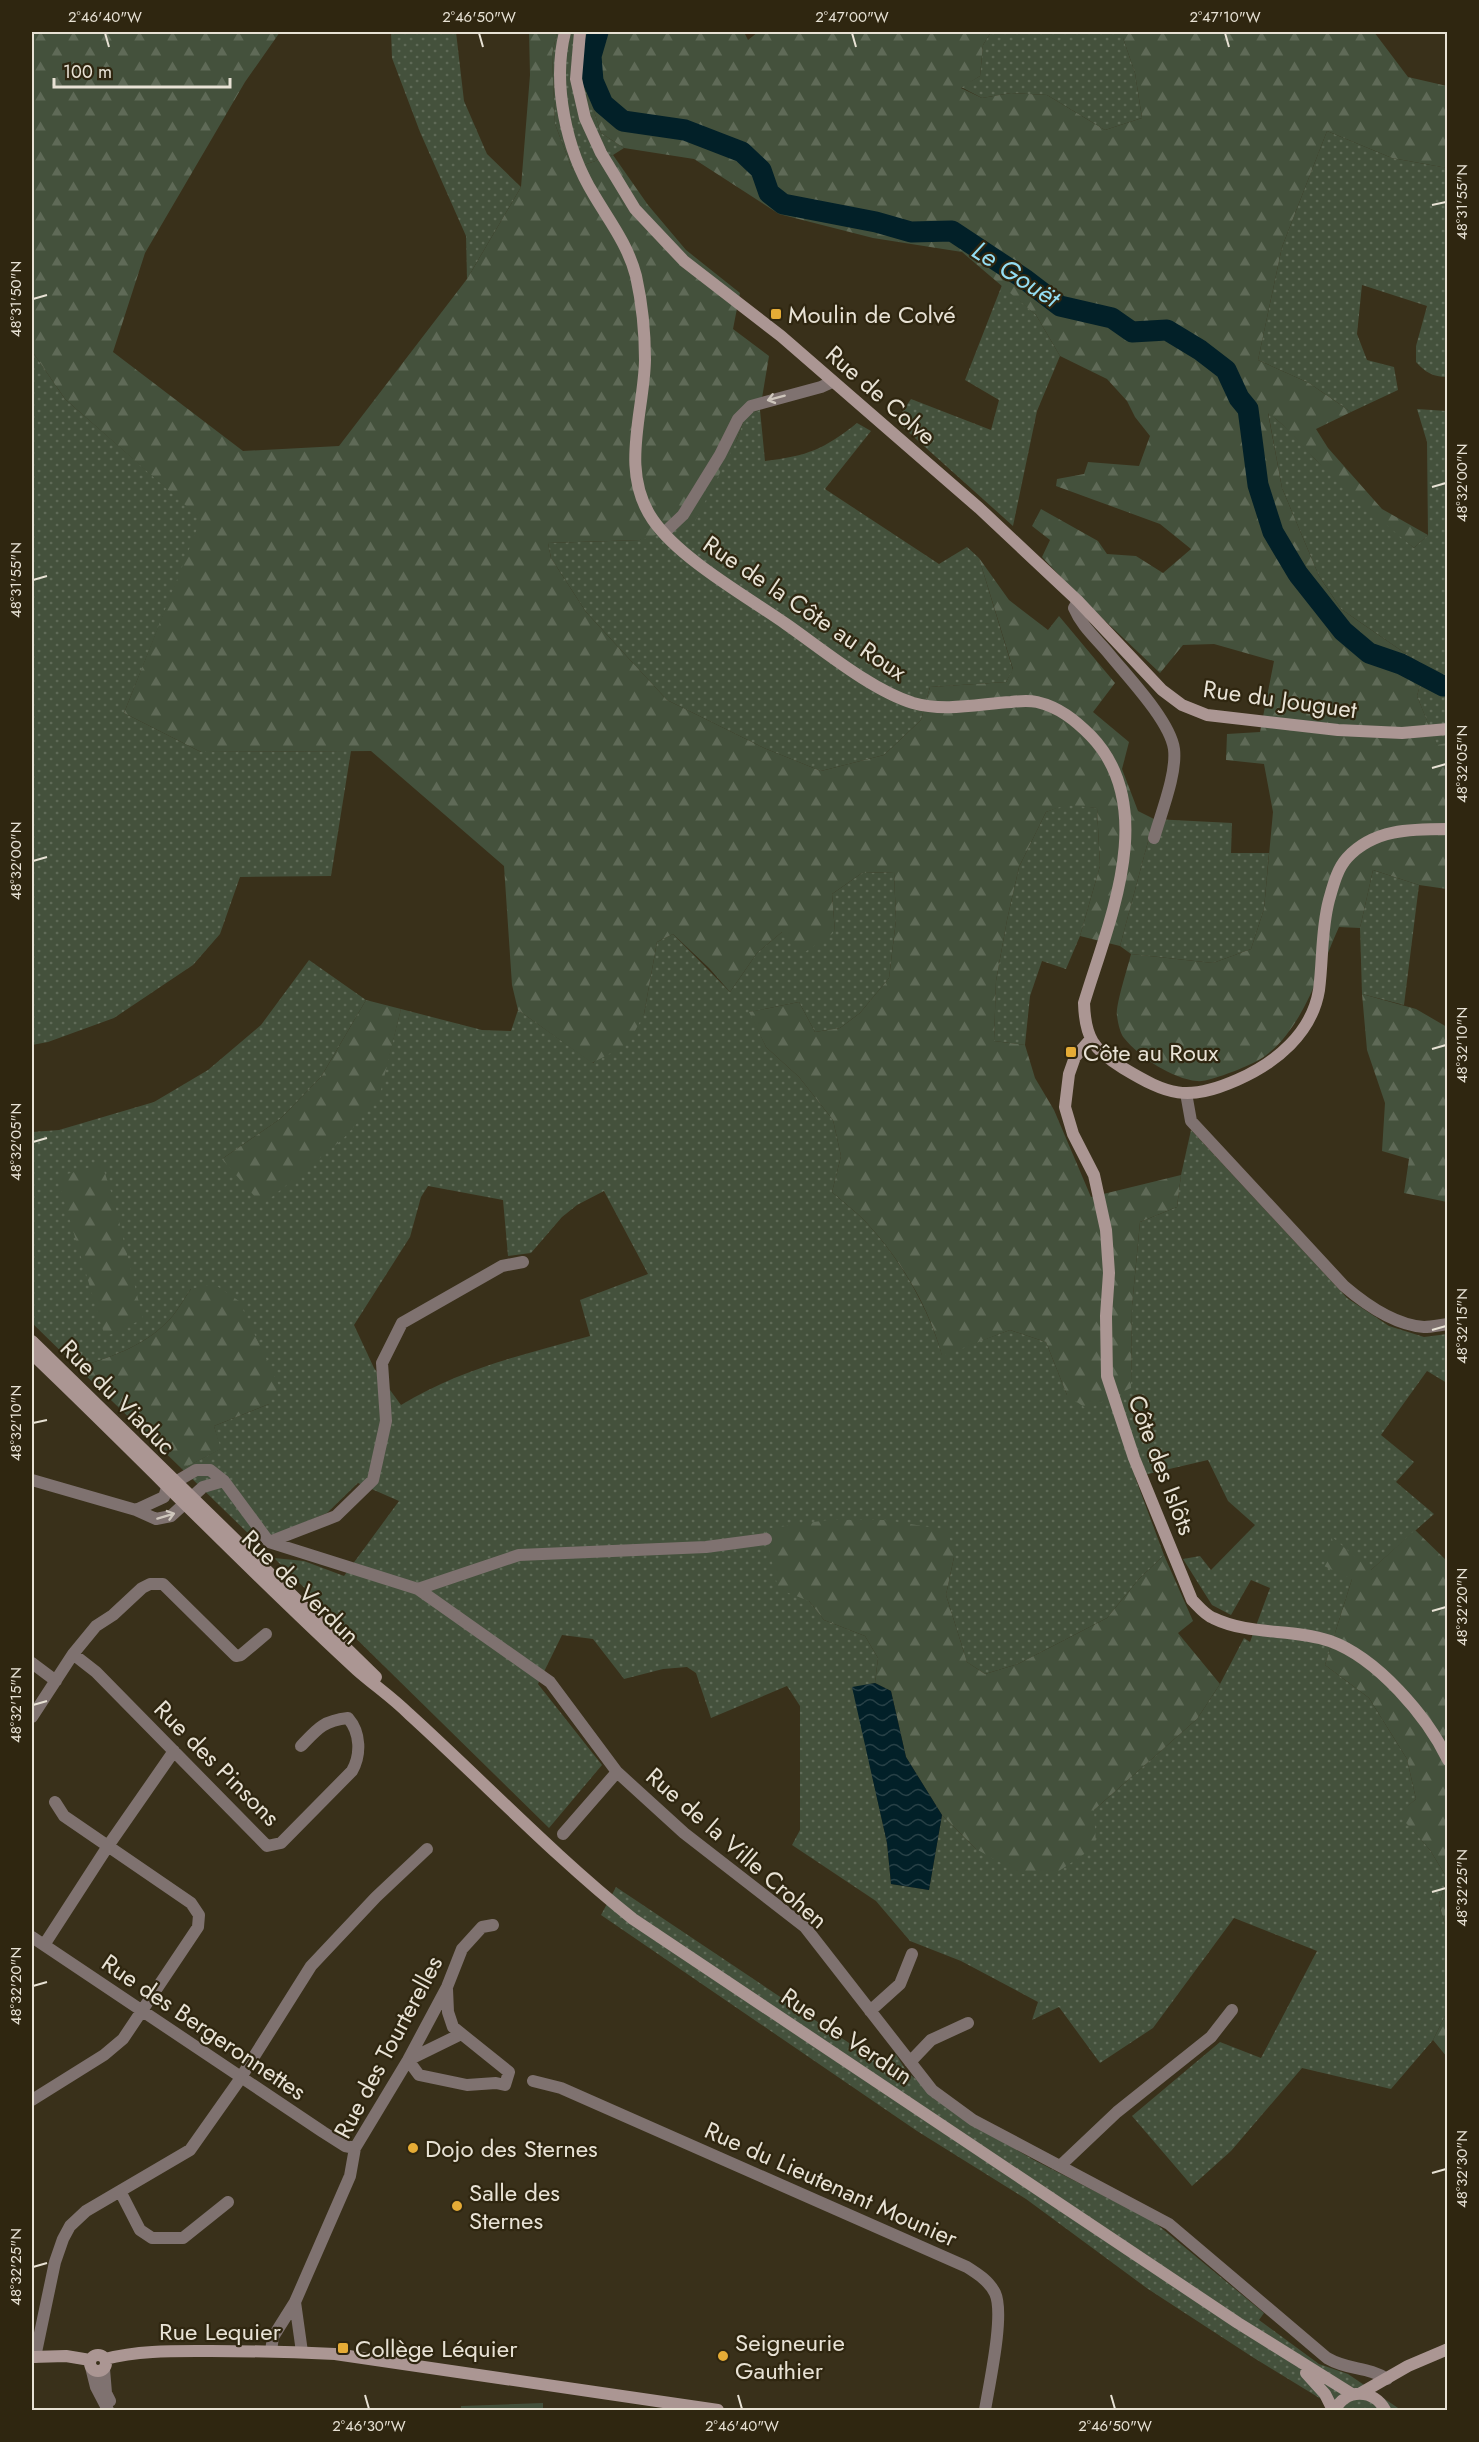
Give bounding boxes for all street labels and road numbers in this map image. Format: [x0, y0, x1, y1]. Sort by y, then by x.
street label: Rue de Colve [818, 337, 944, 453]
street label: Rue de la Côte au Roux [696, 527, 914, 690]
street label: Rue du Jouguet [1201, 671, 1359, 727]
street label: Rue du Viaduc [52, 1331, 184, 1463]
street label: Côte des Islôts [1119, 1390, 1205, 1540]
street label: Rue de Verdun [234, 1522, 368, 1652]
street label: Rue des Pinsons [146, 1692, 288, 1834]
street label: Rue de la Ville Crohen [638, 1759, 836, 1937]
street label: Rue des Bergeronnettes [95, 1945, 313, 2109]
street label: Rue des Tourterelles [325, 1949, 451, 2145]
street label: Rue de Verdun [774, 1979, 920, 2093]
street label: Rue du Lieutenant Mounier [699, 2112, 964, 2256]
street label: Rue Lequier [159, 2314, 282, 2349]

